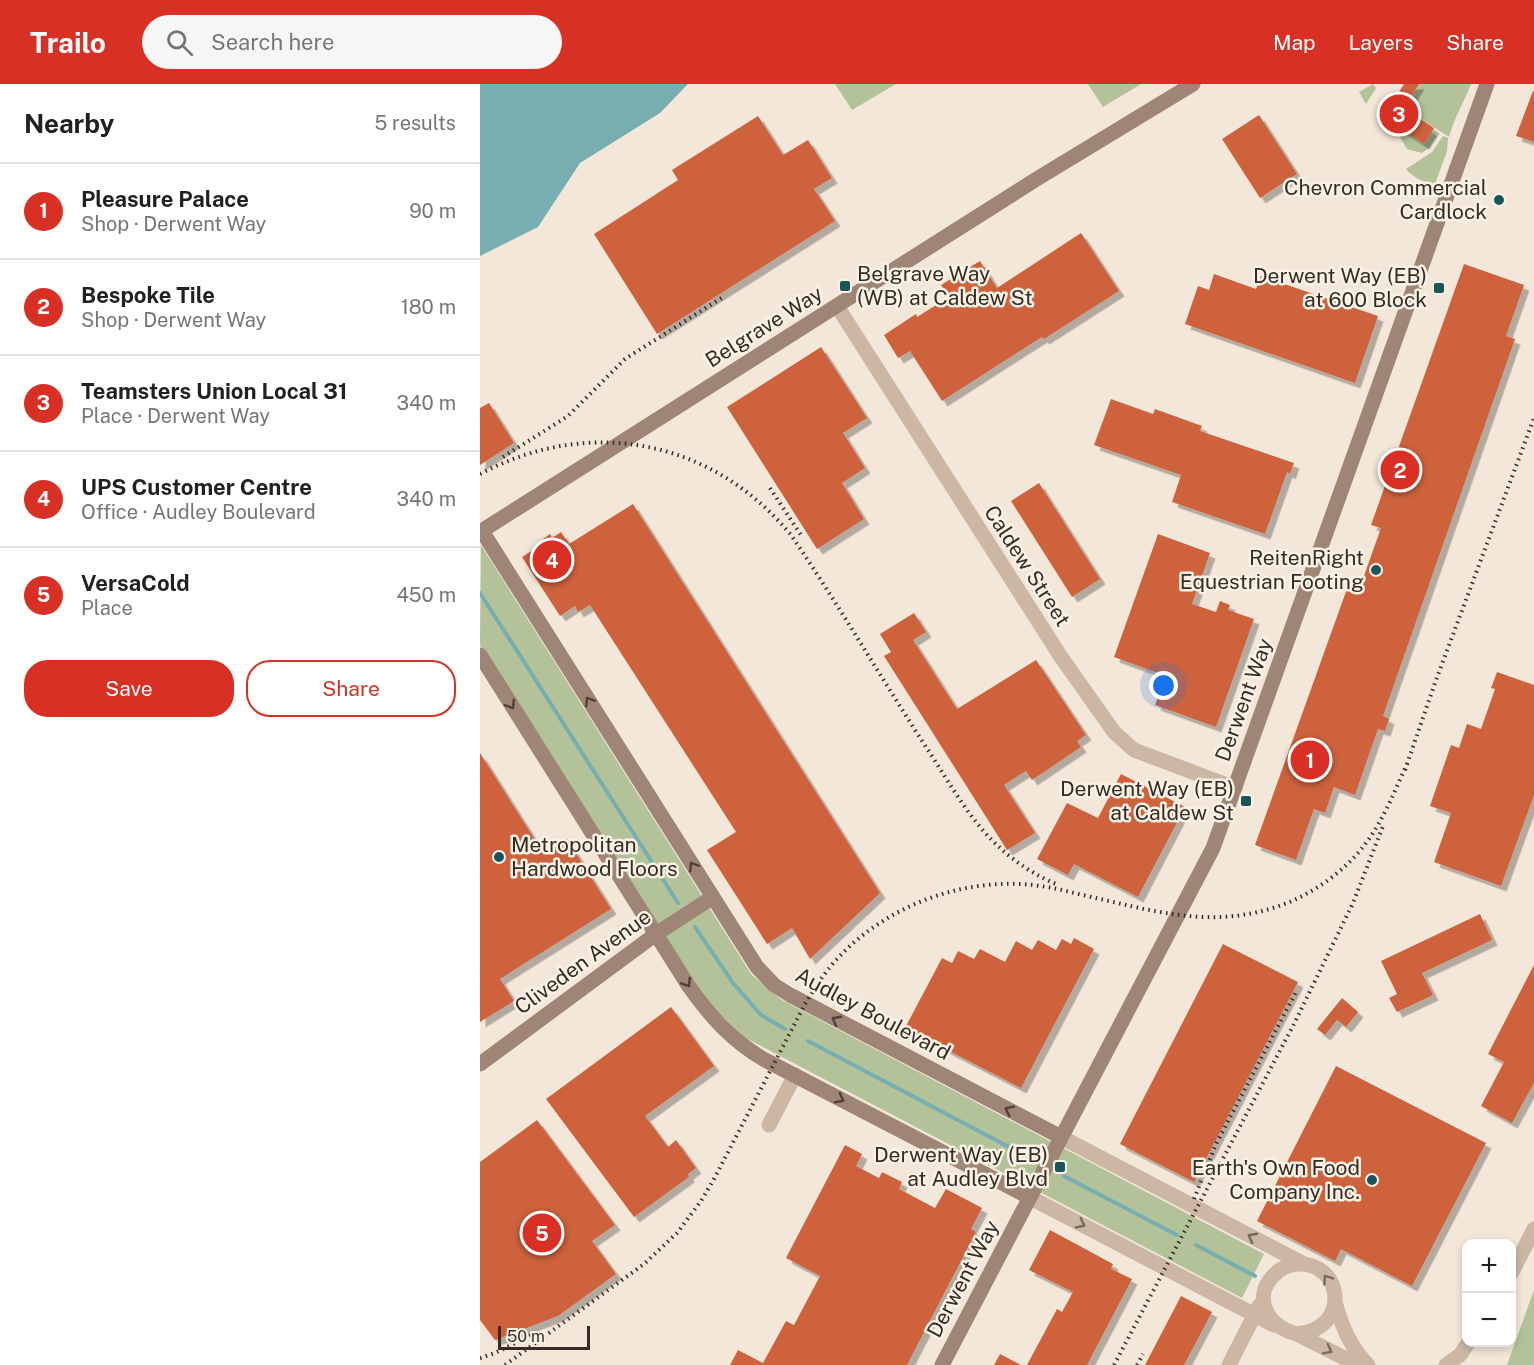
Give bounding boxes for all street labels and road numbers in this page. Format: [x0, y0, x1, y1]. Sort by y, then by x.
street label: Belgrave Way [701, 281, 827, 372]
street label: Caldew Street [979, 501, 1076, 631]
street label: Derwent Way [1210, 635, 1277, 765]
street label: Cliveden Avenue [510, 904, 656, 1019]
street label: Audley Boulevard [792, 962, 955, 1065]
street label: Derwent Way [921, 1216, 1004, 1342]

